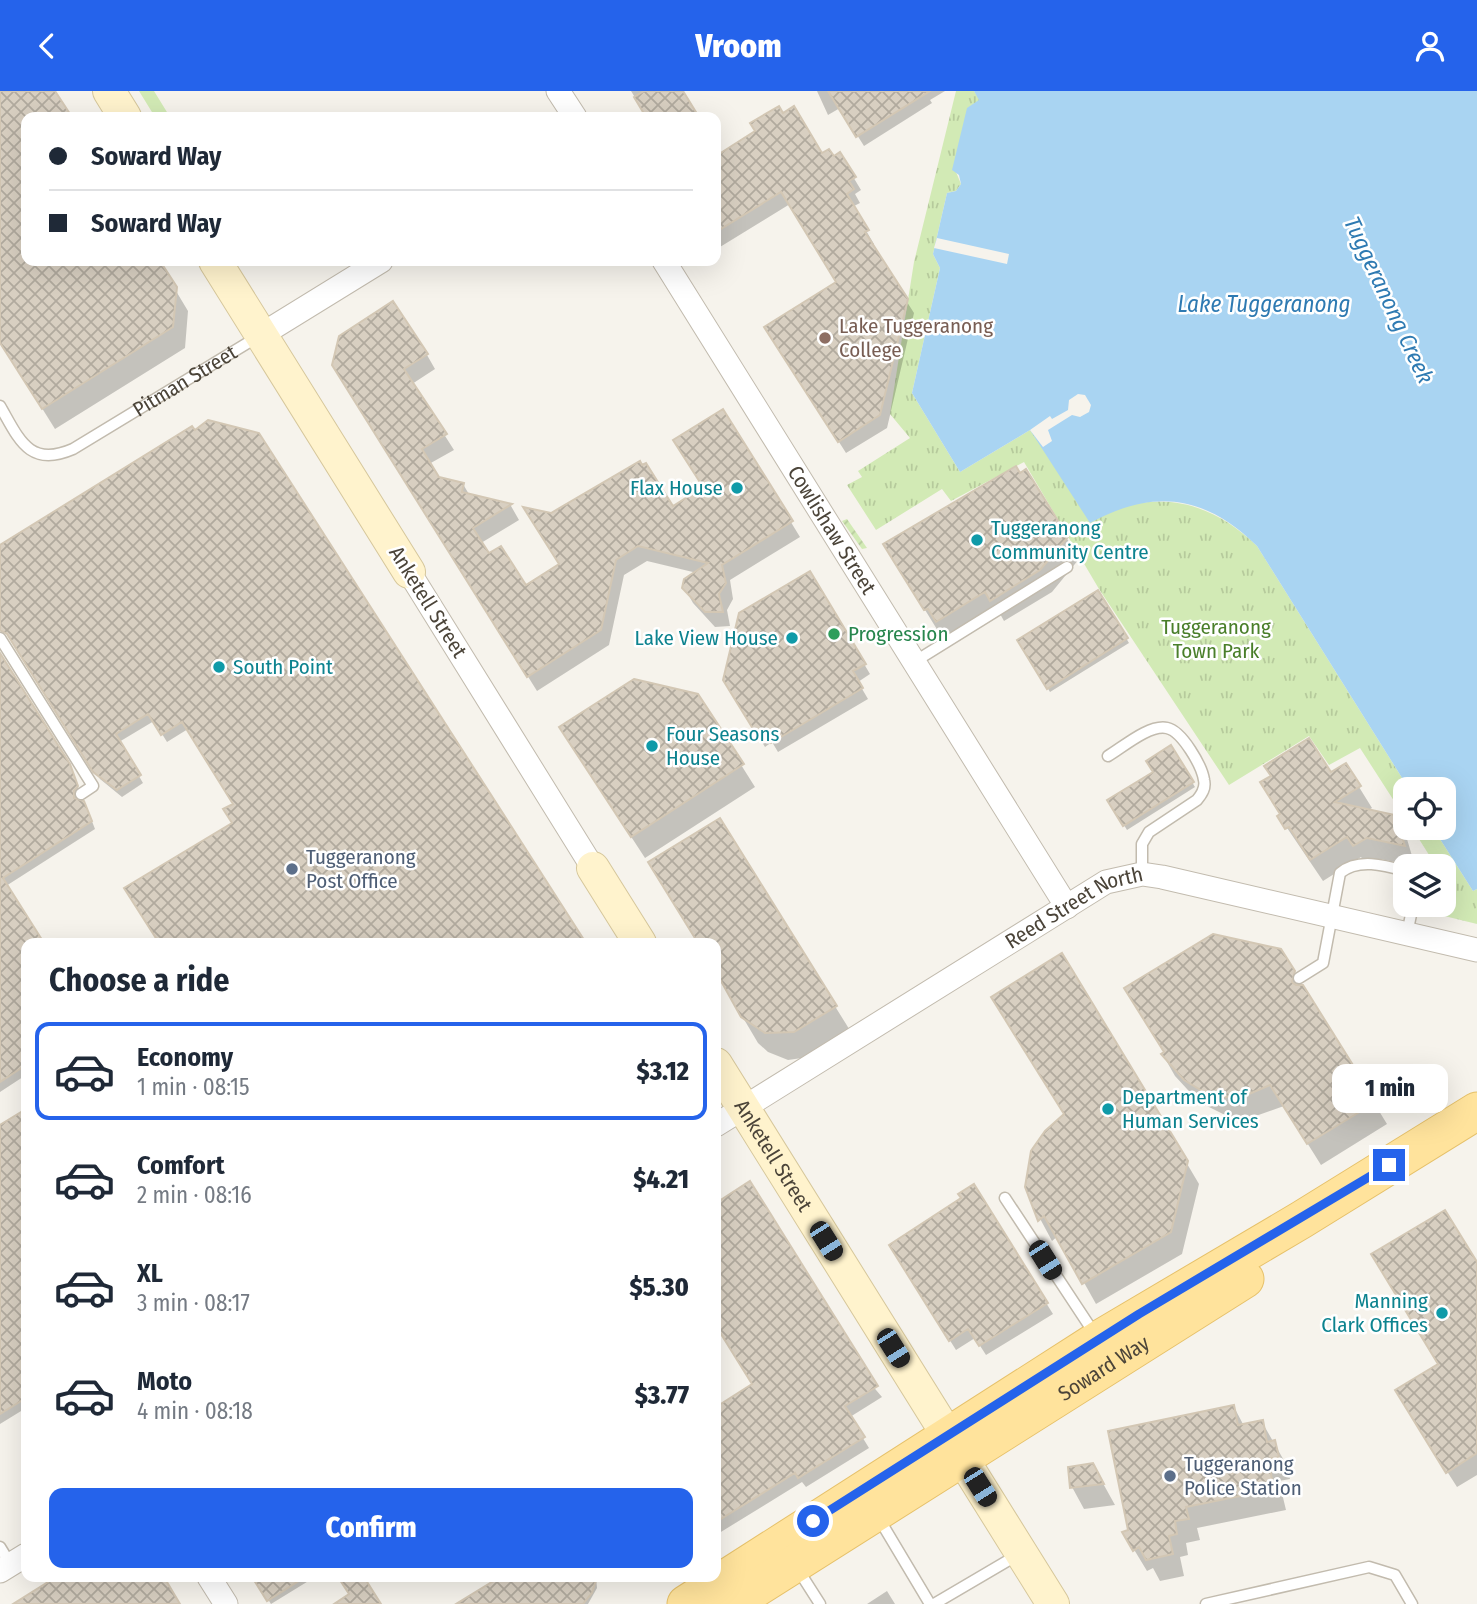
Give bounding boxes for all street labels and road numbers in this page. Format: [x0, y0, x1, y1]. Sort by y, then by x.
street label: Pitman Street [128, 339, 242, 423]
street label: Cowlishaw Street [782, 461, 882, 599]
street label: Anketell Street [383, 541, 473, 663]
street label: Reed Street North [1000, 861, 1145, 955]
street label: Anketell Street [729, 1095, 818, 1216]
street label: Soward Way [1053, 1330, 1155, 1407]

